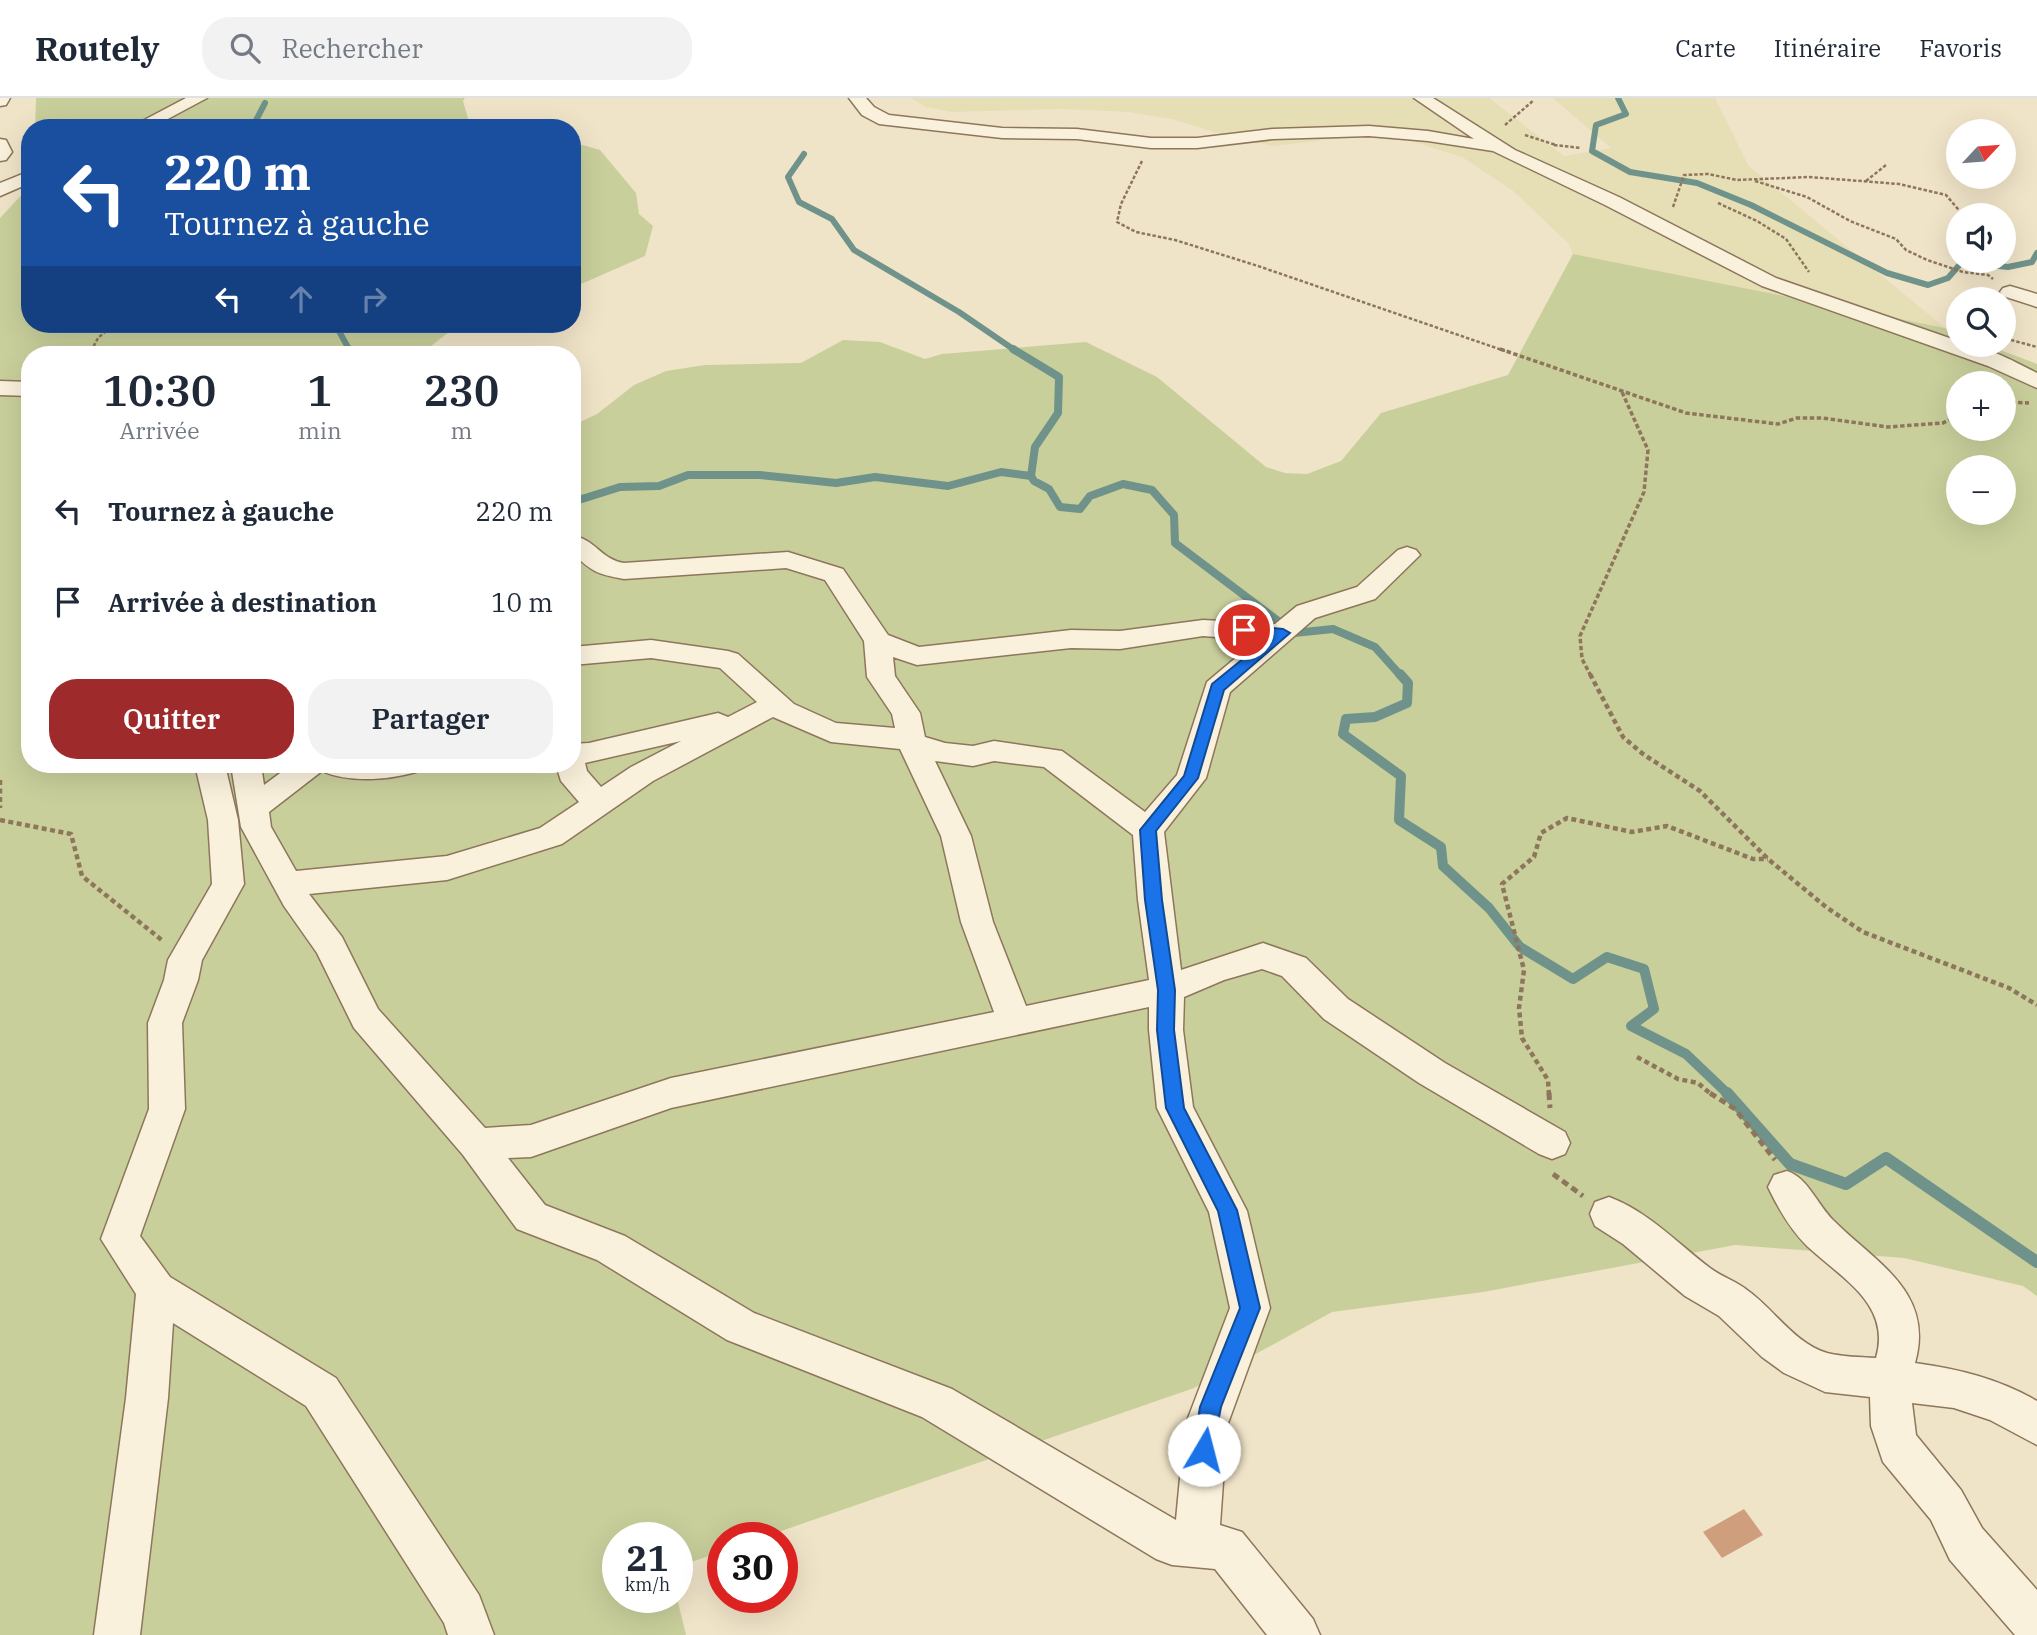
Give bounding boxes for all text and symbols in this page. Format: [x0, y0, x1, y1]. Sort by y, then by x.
search box [202, 17, 692, 80]
text: Routely [35, 27, 160, 70]
icon: search [226, 29, 264, 67]
text: Rechercher [282, 31, 423, 65]
text: Carte [1675, 32, 1736, 64]
text: Itinéraire [1774, 32, 1881, 64]
text: Favoris [1919, 32, 2002, 64]
north arrow [1946, 119, 2016, 189]
map controls [1946, 119, 2016, 525]
text: 220 m [164, 140, 311, 203]
icon: left [49, 147, 140, 238]
text: Tournez à gauche [164, 202, 430, 244]
button: sound [1946, 203, 2016, 273]
icon: left [209, 280, 247, 318]
icon: ahead [282, 280, 320, 318]
icon: right [355, 280, 393, 318]
button: search [1946, 287, 2016, 357]
text: 10:30 [103, 363, 216, 418]
text: 1 [307, 363, 332, 418]
text: 230 [424, 363, 499, 418]
button: + [1946, 371, 2016, 441]
text: Arrivée [119, 415, 200, 445]
text: min [298, 415, 342, 445]
text: m [450, 415, 472, 445]
button: − [1946, 455, 2016, 525]
icon: left [49, 492, 87, 530]
text: Tournez à gauche [108, 494, 334, 528]
text: 220 m [475, 494, 553, 528]
icon: arrive [49, 583, 87, 621]
text: Arrivée à destination [108, 585, 377, 619]
text: 10 m [491, 585, 553, 619]
pin [1214, 600, 1274, 660]
icon: arrive [1225, 611, 1263, 649]
button: Quitter [49, 679, 294, 759]
button: Partager [308, 679, 553, 759]
position arrow [1167, 1413, 1241, 1487]
speed limit sign: 30 [707, 1522, 798, 1613]
text: 21 [626, 1535, 669, 1581]
text: km/h [625, 1573, 670, 1596]

